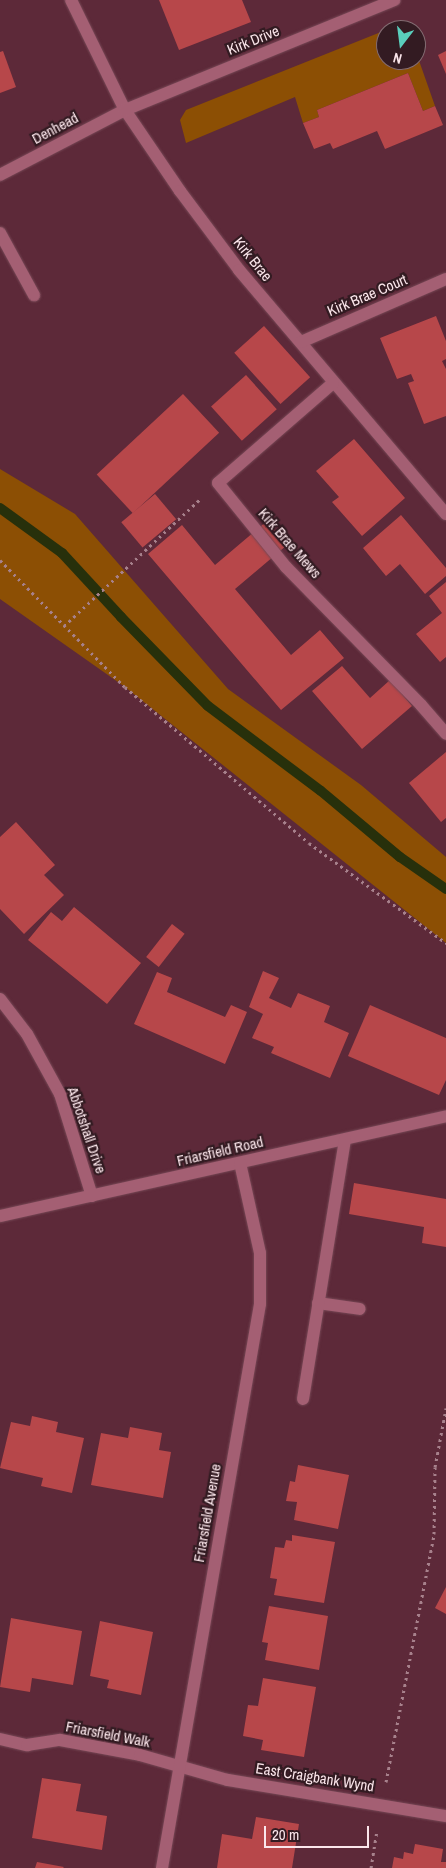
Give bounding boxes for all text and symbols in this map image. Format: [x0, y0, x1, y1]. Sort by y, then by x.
north arrow [376, 20, 426, 70]
street label: Kirk Drive [224, 21, 282, 59]
text: N [391, 49, 404, 68]
street label: Denhead [29, 108, 81, 148]
street label: Kirk Brae [230, 233, 276, 285]
street label: Kirk Brae Court [324, 270, 410, 320]
street label: Kirk Brae Mews [255, 504, 325, 582]
street label: Abbotshall Drive [64, 1084, 110, 1176]
street label: Friarsfield Road [175, 1132, 265, 1170]
street label: Friarsfield Avenue [189, 1462, 225, 1564]
street label: Friarsfield Walk [64, 1717, 152, 1751]
street label: East Craigbank Wynd [255, 1759, 375, 1795]
scale bar [266, 1816, 371, 1848]
text: 20 m [272, 1824, 299, 1845]

